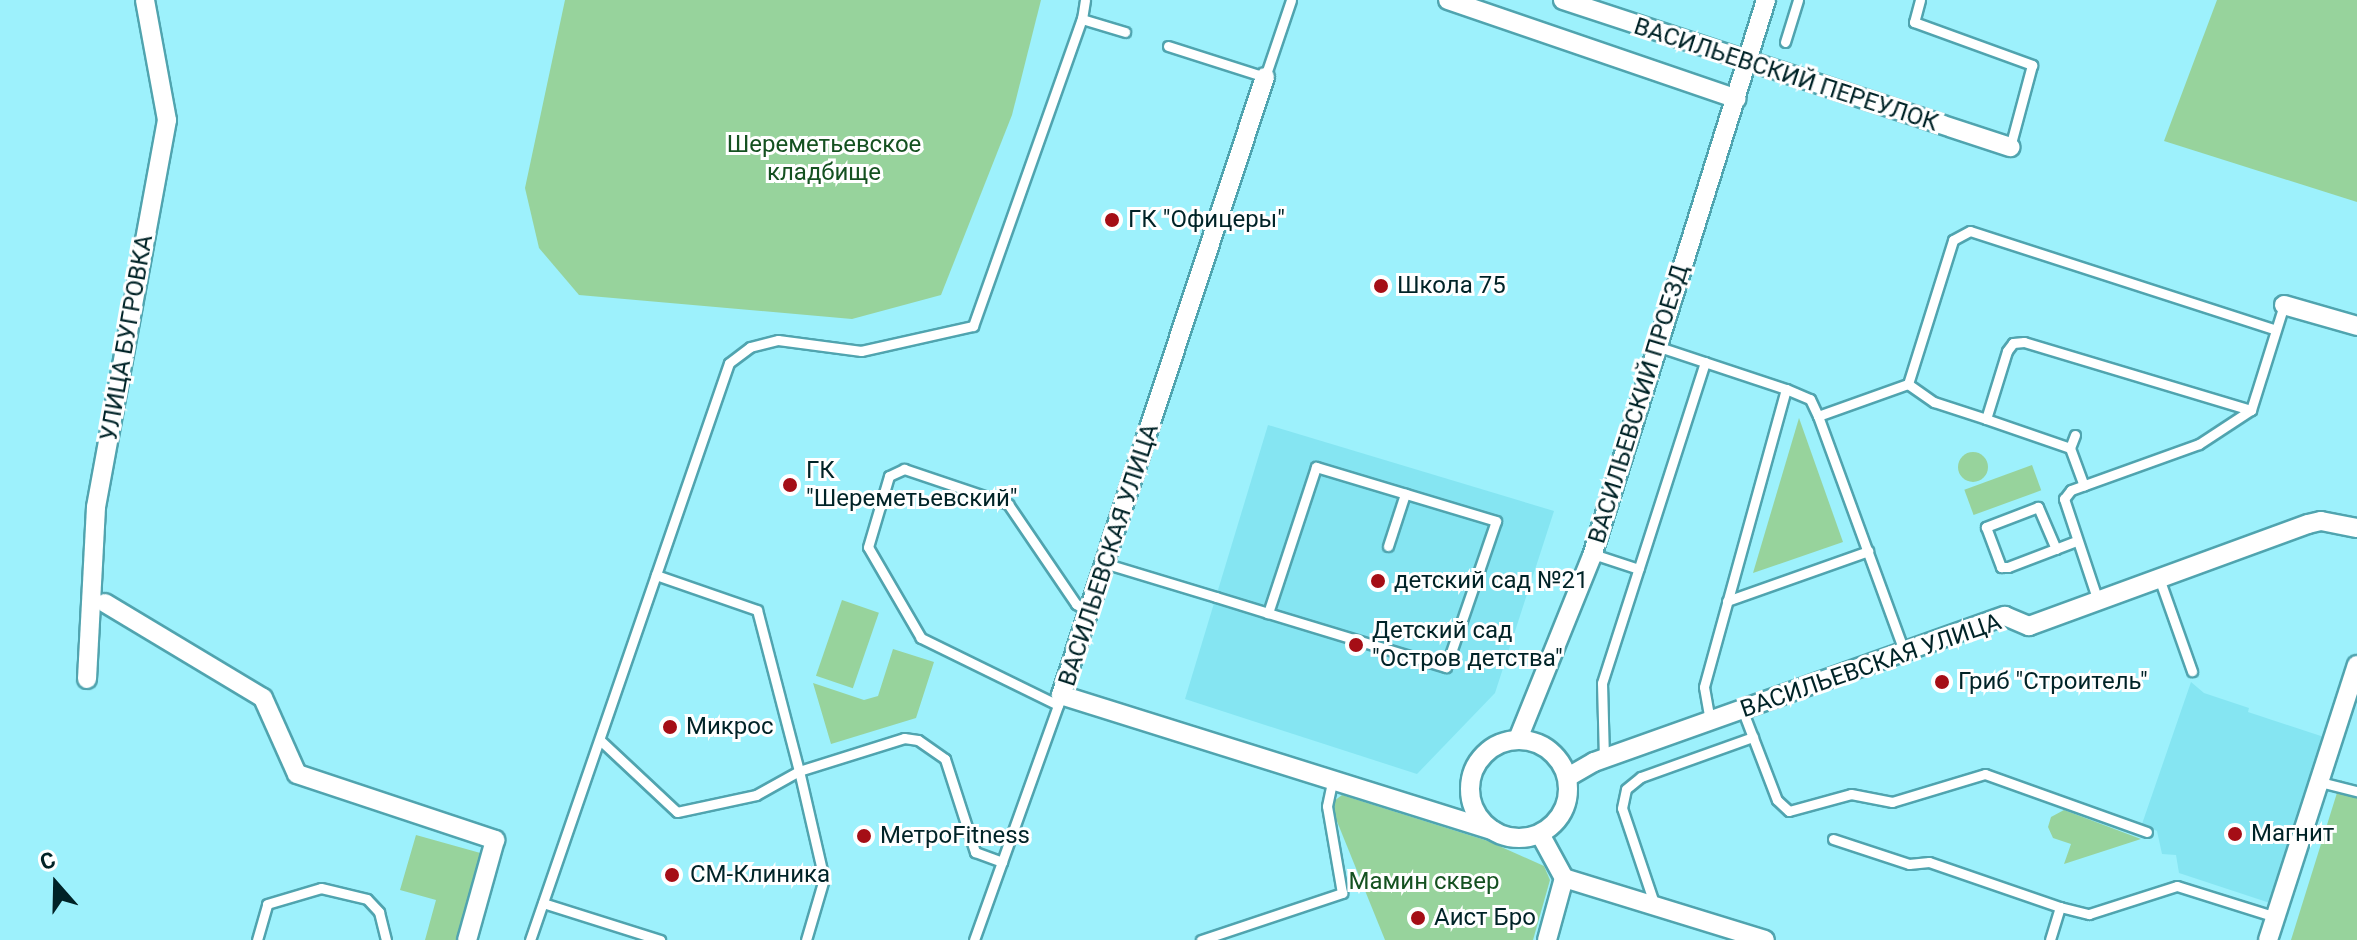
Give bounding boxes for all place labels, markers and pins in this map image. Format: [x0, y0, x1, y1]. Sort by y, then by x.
place label: ГК "Офицеры" [1128, 206, 1285, 234]
marker: ГК "Офицеры" [1103, 211, 1121, 229]
place label: Школа 75 [1397, 272, 1506, 300]
marker: Школа 75 [1372, 277, 1390, 295]
place label: ГК "Шереметьевский" [806, 457, 1018, 513]
marker: ГК "Шереметьевский" [781, 476, 799, 494]
place label: детский сад №21 [1394, 567, 1589, 595]
marker: детский сад №21 [1369, 572, 1387, 590]
place label: Детский сад "Остров детства" [1372, 617, 1563, 673]
marker: Детский сад "Остров детства" [1347, 636, 1365, 654]
place label: Гриб "Строитель" [1958, 668, 2148, 696]
marker: Гриб "Строитель" [1933, 673, 1951, 691]
place label: Микрос [686, 713, 774, 741]
marker: Микрос [661, 718, 679, 736]
place label: Магнит [2251, 820, 2334, 848]
place label: МетроFitness [880, 822, 1030, 850]
marker: Магнит [2226, 825, 2244, 843]
marker: МетроFitness [855, 827, 873, 845]
place label: СМ-Клиника [690, 861, 830, 889]
marker: СМ-Клиника [661, 864, 683, 886]
place label: Аист Бро [1434, 904, 1536, 932]
marker: Аист Бро [1409, 909, 1427, 927]

